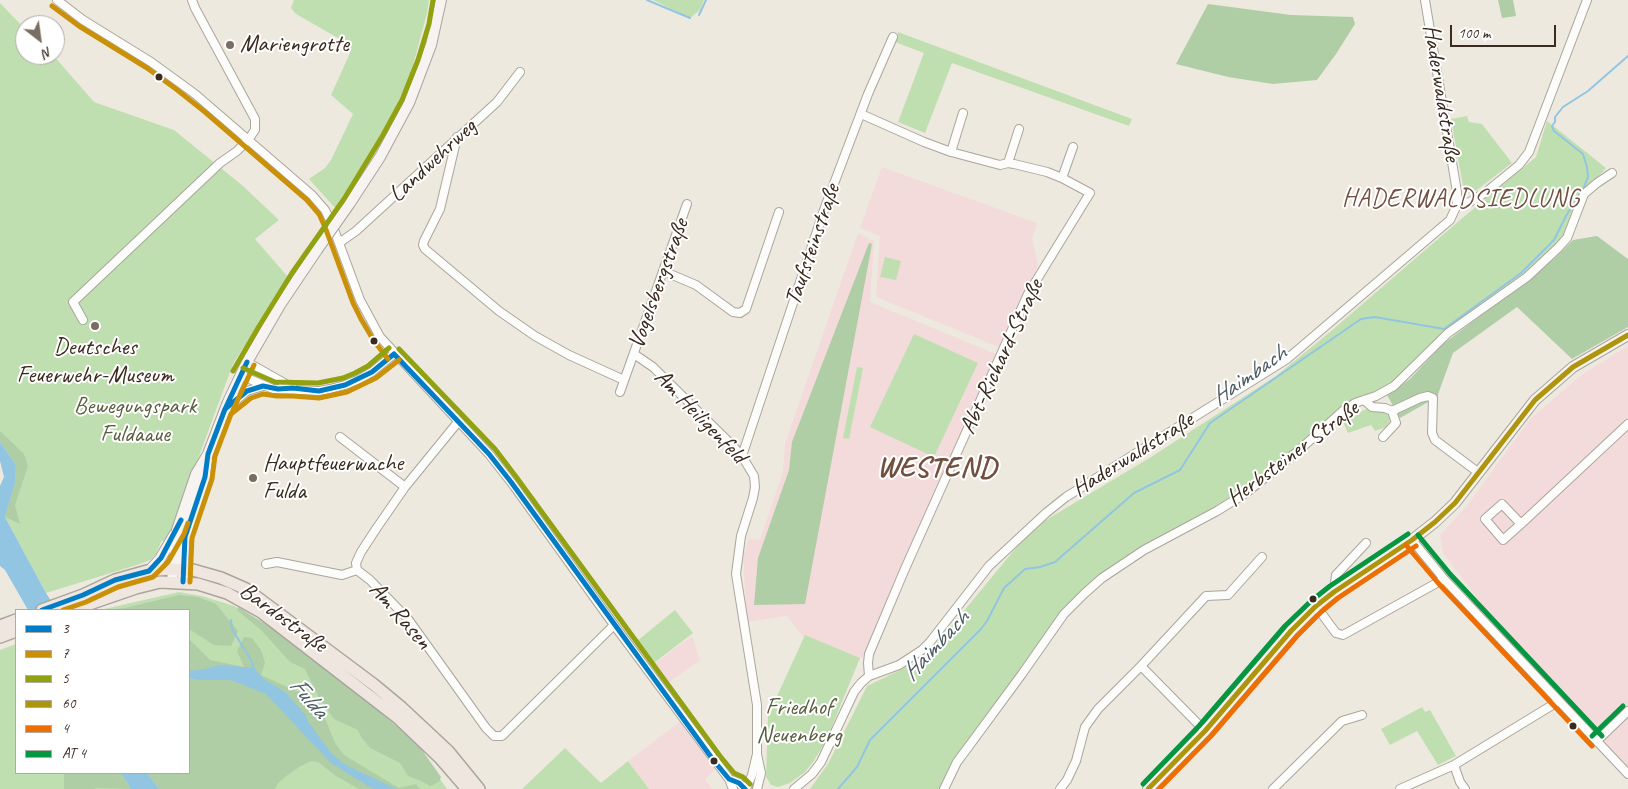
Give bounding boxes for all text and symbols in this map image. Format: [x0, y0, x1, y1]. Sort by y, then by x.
north arrow [15, 15, 65, 65]
scale bar [1453, 15, 1559, 47]
street label: Haderwaldstraße [1416, 22, 1466, 164]
text: 100 m [1458, 24, 1490, 43]
place label: Mariengrotte [240, 31, 349, 59]
marker: Mariengrotte [224, 39, 236, 51]
text: N [39, 43, 55, 62]
unlabelled marker [154, 72, 164, 82]
street label: Landwehrweg [383, 113, 483, 209]
street label: Taufsteinstraße [779, 181, 847, 309]
district label: HADERWALDSIEDLUNG [1340, 184, 1582, 214]
street label: Vogelsbergstraße [622, 215, 696, 353]
street label: Abt-Richard-Straße [954, 275, 1050, 439]
marker: Deutsches Feuerwehr-Museum [89, 320, 101, 332]
place label: Deutsches Feuerwehr-Museum [17, 334, 173, 390]
unlabelled marker [369, 336, 379, 346]
water label: Haimbach [1205, 339, 1293, 413]
street label: Am Heiligenfeld [648, 363, 752, 471]
park label: Bewegungspark Fuldaaue [74, 393, 196, 449]
street label: Herbsteiner Straße [1221, 395, 1365, 513]
street label: Haderwaldstraße [1067, 406, 1199, 504]
place label: Hauptfeuerwache Fulda [263, 450, 403, 506]
district label: WESTEND [876, 451, 998, 485]
marker: Hauptfeuerwache Fulda [247, 472, 259, 484]
street label: Am Rasen [362, 576, 438, 656]
street label: Bardostraße [233, 577, 333, 659]
unlabelled marker [1308, 594, 1318, 604]
water label: Haimbach [896, 604, 976, 688]
legend [15, 609, 190, 774]
text: 3 [62, 619, 69, 638]
text: 7 [62, 644, 69, 663]
text: 5 [62, 669, 69, 688]
water label: Fulda [282, 671, 334, 725]
text: 60 [62, 694, 76, 713]
park label: Friedhof Neuenberg [756, 694, 842, 750]
text: 4 [62, 719, 69, 738]
unlabelled marker [1568, 721, 1578, 731]
text: AT 4 [62, 744, 86, 763]
unlabelled marker [709, 756, 719, 766]

